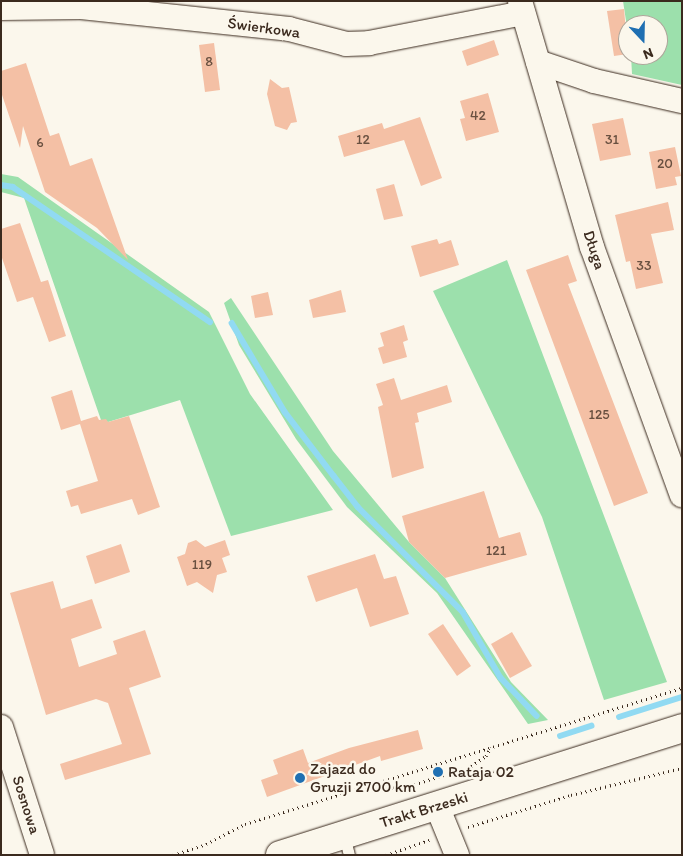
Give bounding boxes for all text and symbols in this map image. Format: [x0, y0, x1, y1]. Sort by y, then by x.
street label: Świerkowa [226, 13, 302, 43]
north arrow [618, 15, 668, 65]
text: N [641, 44, 656, 63]
house number: 8 [205, 54, 213, 70]
house number: 42 [470, 108, 486, 124]
house number: 12 [356, 132, 370, 148]
house number: 31 [605, 132, 619, 148]
house number: 6 [36, 135, 44, 151]
house number: 20 [657, 156, 673, 172]
street label: Długa [579, 228, 609, 272]
house number: 33 [636, 258, 652, 274]
house number: 125 [588, 407, 610, 423]
house number: 121 [486, 543, 506, 559]
house number: 119 [192, 557, 212, 573]
place label: Zajazd do Gruzji 2700 km [310, 759, 416, 797]
place label: Rataja 02 [448, 762, 514, 782]
marker: Rataja 02 [432, 766, 444, 778]
marker: Zajazd do Gruzji 2700 km [294, 772, 306, 784]
street label: Sosnowa [8, 773, 44, 837]
street label: Trakt Brzeski [377, 787, 471, 833]

